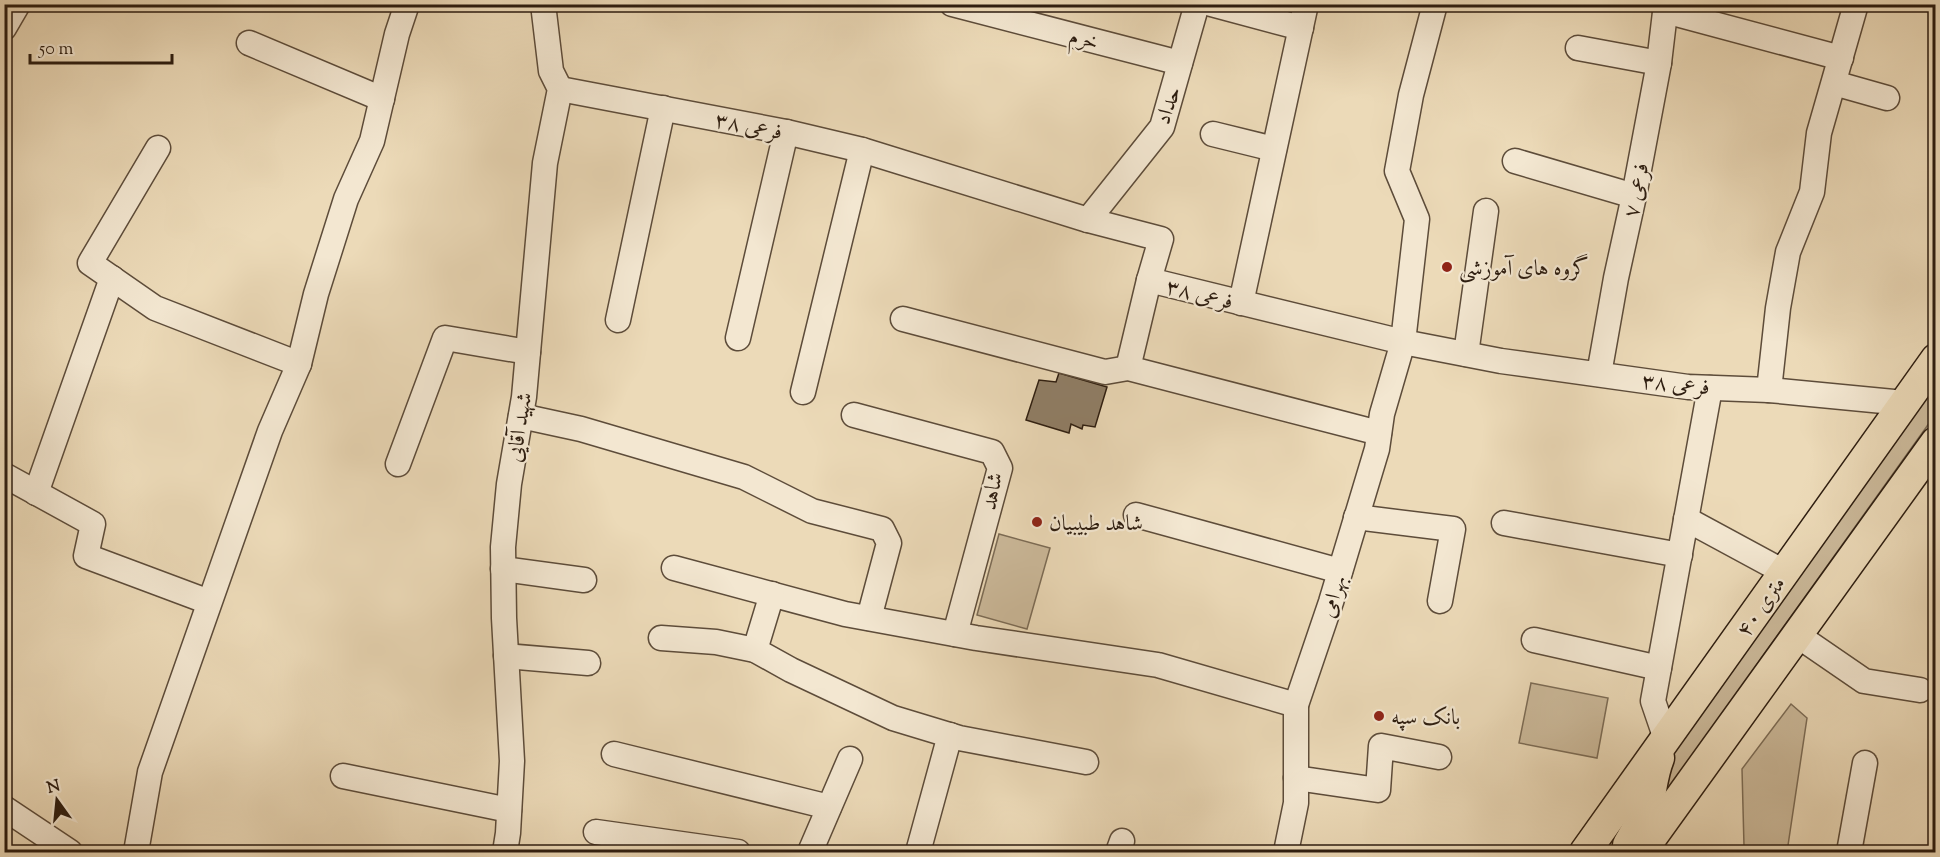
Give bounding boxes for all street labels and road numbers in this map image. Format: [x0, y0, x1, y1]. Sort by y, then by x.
street label: خرم [1065, 22, 1101, 61]
street label: حداد [1148, 83, 1191, 129]
street label: فرعی ۳۸ [712, 106, 785, 150]
street label: فرعی ۷ [1617, 160, 1659, 221]
street label: فرعی ۳۸ [1162, 272, 1236, 320]
street label: فرعی ۳۸ [1640, 367, 1711, 405]
street label: شهید آقایی [500, 390, 542, 465]
street label: شاهد [975, 470, 1013, 513]
street label: ۴۰ متری [1730, 571, 1795, 645]
street label: بهرامی [1313, 572, 1356, 622]

